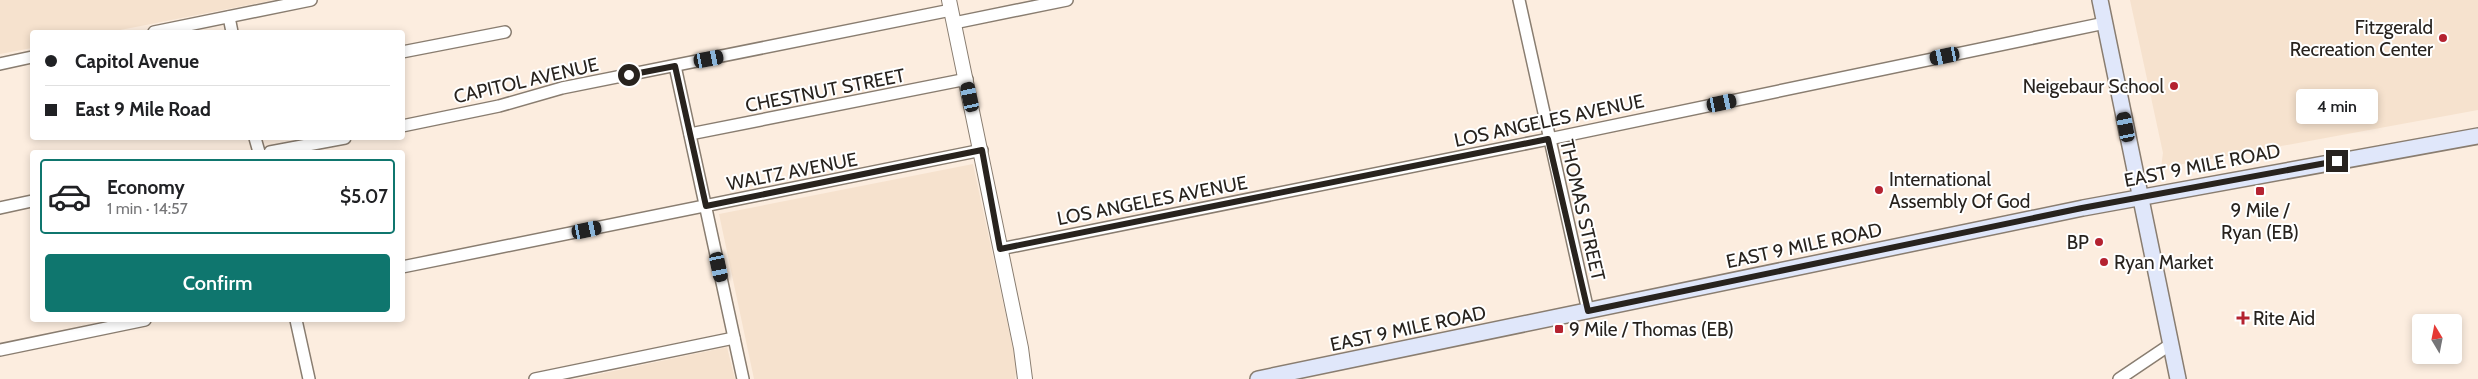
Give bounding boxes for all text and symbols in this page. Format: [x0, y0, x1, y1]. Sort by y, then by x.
place label: Fitzgerald Recreation Center [2290, 16, 2433, 61]
marker: Fitzgerald Recreation Center [2437, 32, 2449, 44]
car [1928, 46, 1961, 66]
car [692, 49, 725, 69]
text: Capitol Avenue [75, 50, 199, 73]
street label: CAPITOL AVENUE [452, 53, 601, 108]
route start [618, 64, 640, 86]
street label: CHESTNUT STREET [743, 64, 907, 117]
place label: Neigebaur School [2023, 75, 2165, 98]
marker: Neigebaur School [2168, 80, 2180, 92]
car [959, 81, 980, 113]
street label: LOS ANGELES AVENUE [1452, 89, 1646, 152]
callout: 4 min [2296, 89, 2378, 124]
car [1705, 93, 1738, 113]
text: 4 min [2317, 97, 2357, 116]
text: East 9 Mile Road [75, 98, 211, 121]
car [2115, 111, 2136, 143]
street label: THOMAS STREET [1555, 137, 1610, 283]
street label: EAST 9 MILE ROAD [2122, 139, 2282, 192]
street label: WALTZ AVENUE [725, 148, 859, 195]
route end [2326, 150, 2348, 172]
place label: International Assembly Of God [1889, 168, 2030, 213]
street label: LOS ANGELES AVENUE [1055, 171, 1249, 230]
icon: car [47, 174, 92, 219]
text: Economy [107, 176, 185, 199]
marker: International Assembly Of God [1873, 184, 1885, 196]
text: $5.07 [340, 185, 388, 208]
marker: 9 Mile / Ryan (EB) [2254, 185, 2266, 197]
text: 1 min · 14:57 [107, 199, 188, 218]
place label: 9 Mile / Ryan (EB) [2221, 199, 2299, 244]
street label: EAST 9 MILE ROAD [1724, 218, 1884, 273]
car [570, 220, 603, 240]
place label: BP [2067, 231, 2089, 254]
marker: BP [2093, 236, 2105, 248]
car [708, 251, 729, 283]
place label: Ryan Market [2114, 251, 2214, 274]
button: Confirm [45, 254, 390, 312]
marker: Ryan Market [2098, 256, 2110, 268]
street label: EAST 9 MILE ROAD [1328, 301, 1488, 356]
place label: Rite Aid [2253, 307, 2315, 330]
marker: Rite Aid [2237, 312, 2249, 324]
north arrow [2412, 314, 2462, 364]
map controls [2412, 314, 2462, 364]
place label: 9 Mile / Thomas (EB) [1569, 318, 1734, 341]
marker: 9 Mile / Thomas (EB) [1553, 323, 1565, 335]

